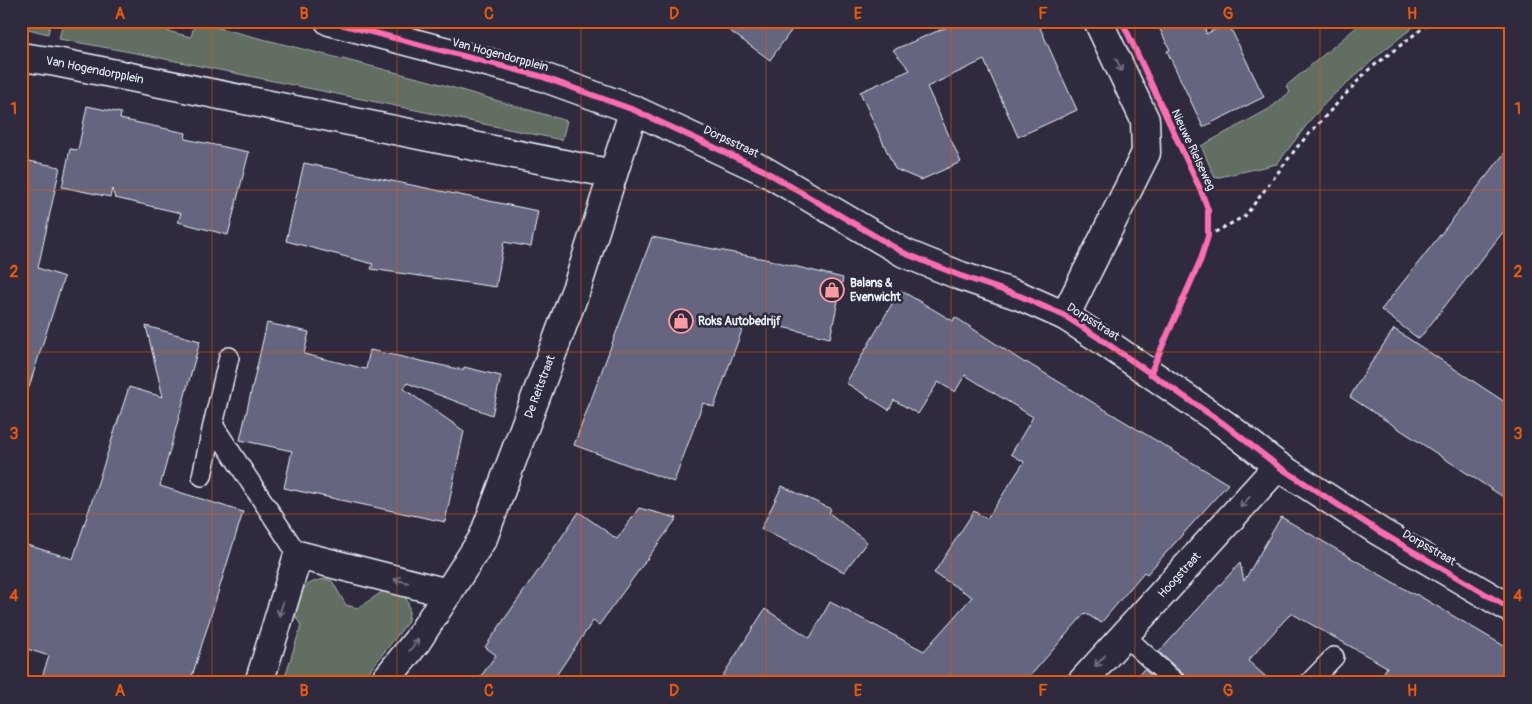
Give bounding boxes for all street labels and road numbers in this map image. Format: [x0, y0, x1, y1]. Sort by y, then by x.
street label: Van Hogendorpplein [450, 35, 550, 75]
street label: Van Hogendorpplein [45, 53, 145, 87]
street label: Nieuwe Rielseweg [1168, 107, 1218, 193]
street label: Dorpsstraat [701, 123, 761, 161]
street label: Dorpsstraat [1064, 300, 1122, 344]
street label: De Reitstraat [521, 353, 558, 420]
street label: Dorpsstraat [1400, 527, 1459, 569]
street label: Hoogstraat [1155, 549, 1204, 601]

